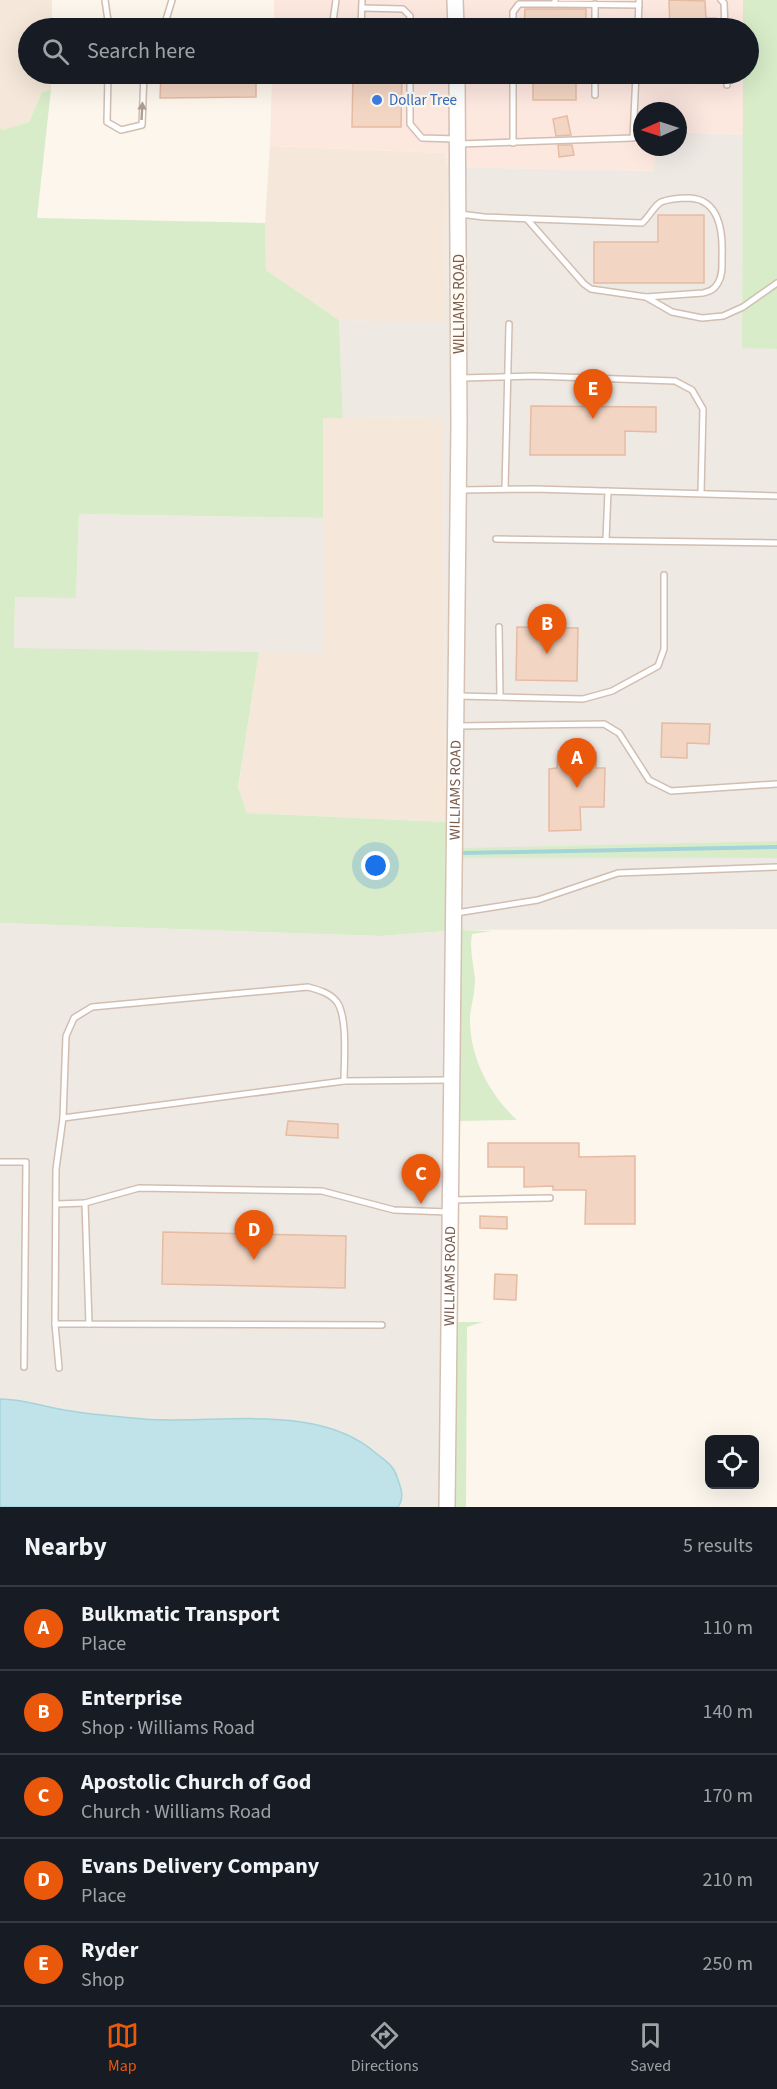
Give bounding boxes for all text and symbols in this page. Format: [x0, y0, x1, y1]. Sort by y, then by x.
search box [18, 18, 759, 84]
icon: search [39, 35, 72, 68]
text: Search here [87, 35, 195, 67]
place label: Dollar Tree [389, 90, 457, 111]
marker: Dollar Tree [370, 93, 384, 107]
one-way arrow [138, 101, 147, 120]
north arrow [633, 102, 687, 156]
street label: WILLIAMS ROAD [449, 254, 470, 354]
pin: E [574, 370, 612, 419]
pin: B [528, 604, 566, 654]
pin: A [558, 738, 596, 788]
street label: WILLIAMS ROAD [444, 740, 466, 840]
your location [361, 851, 390, 880]
pin: C [402, 1154, 440, 1204]
pin: D [234, 1210, 274, 1260]
street label: WILLIAMS ROAD [439, 1226, 461, 1326]
map controls [705, 1435, 759, 1489]
button: locate [705, 1435, 759, 1489]
text: Nearby [24, 1528, 107, 1565]
text: 5 results [683, 1532, 753, 1560]
text: Bulkmatic Transport [81, 1598, 280, 1630]
text: A [38, 1614, 49, 1642]
text: 110 m [703, 1614, 753, 1642]
text: Place [81, 1630, 126, 1658]
text: Enterprise [81, 1682, 182, 1714]
text: B [37, 1698, 50, 1726]
text: 140 m [703, 1698, 753, 1726]
text: Shop · Williams Road [81, 1714, 255, 1742]
text: Apostolic Church of God [81, 1766, 311, 1798]
text: C [38, 1782, 49, 1810]
text: 170 m [703, 1782, 753, 1810]
text: Church · Williams Road [81, 1798, 272, 1826]
text: Evans Delivery Company [81, 1850, 319, 1882]
text: D [37, 1866, 50, 1894]
text: 210 m [703, 1866, 753, 1894]
text: Place [81, 1882, 126, 1910]
text: Ryder [81, 1934, 139, 1966]
text: E [38, 1950, 49, 1978]
text: 250 m [703, 1950, 753, 1978]
text: Shop [81, 1966, 125, 1994]
tab: Map [106, 2019, 139, 2077]
tab: Directions [351, 2019, 418, 2077]
tab: Saved [630, 2019, 671, 2077]

